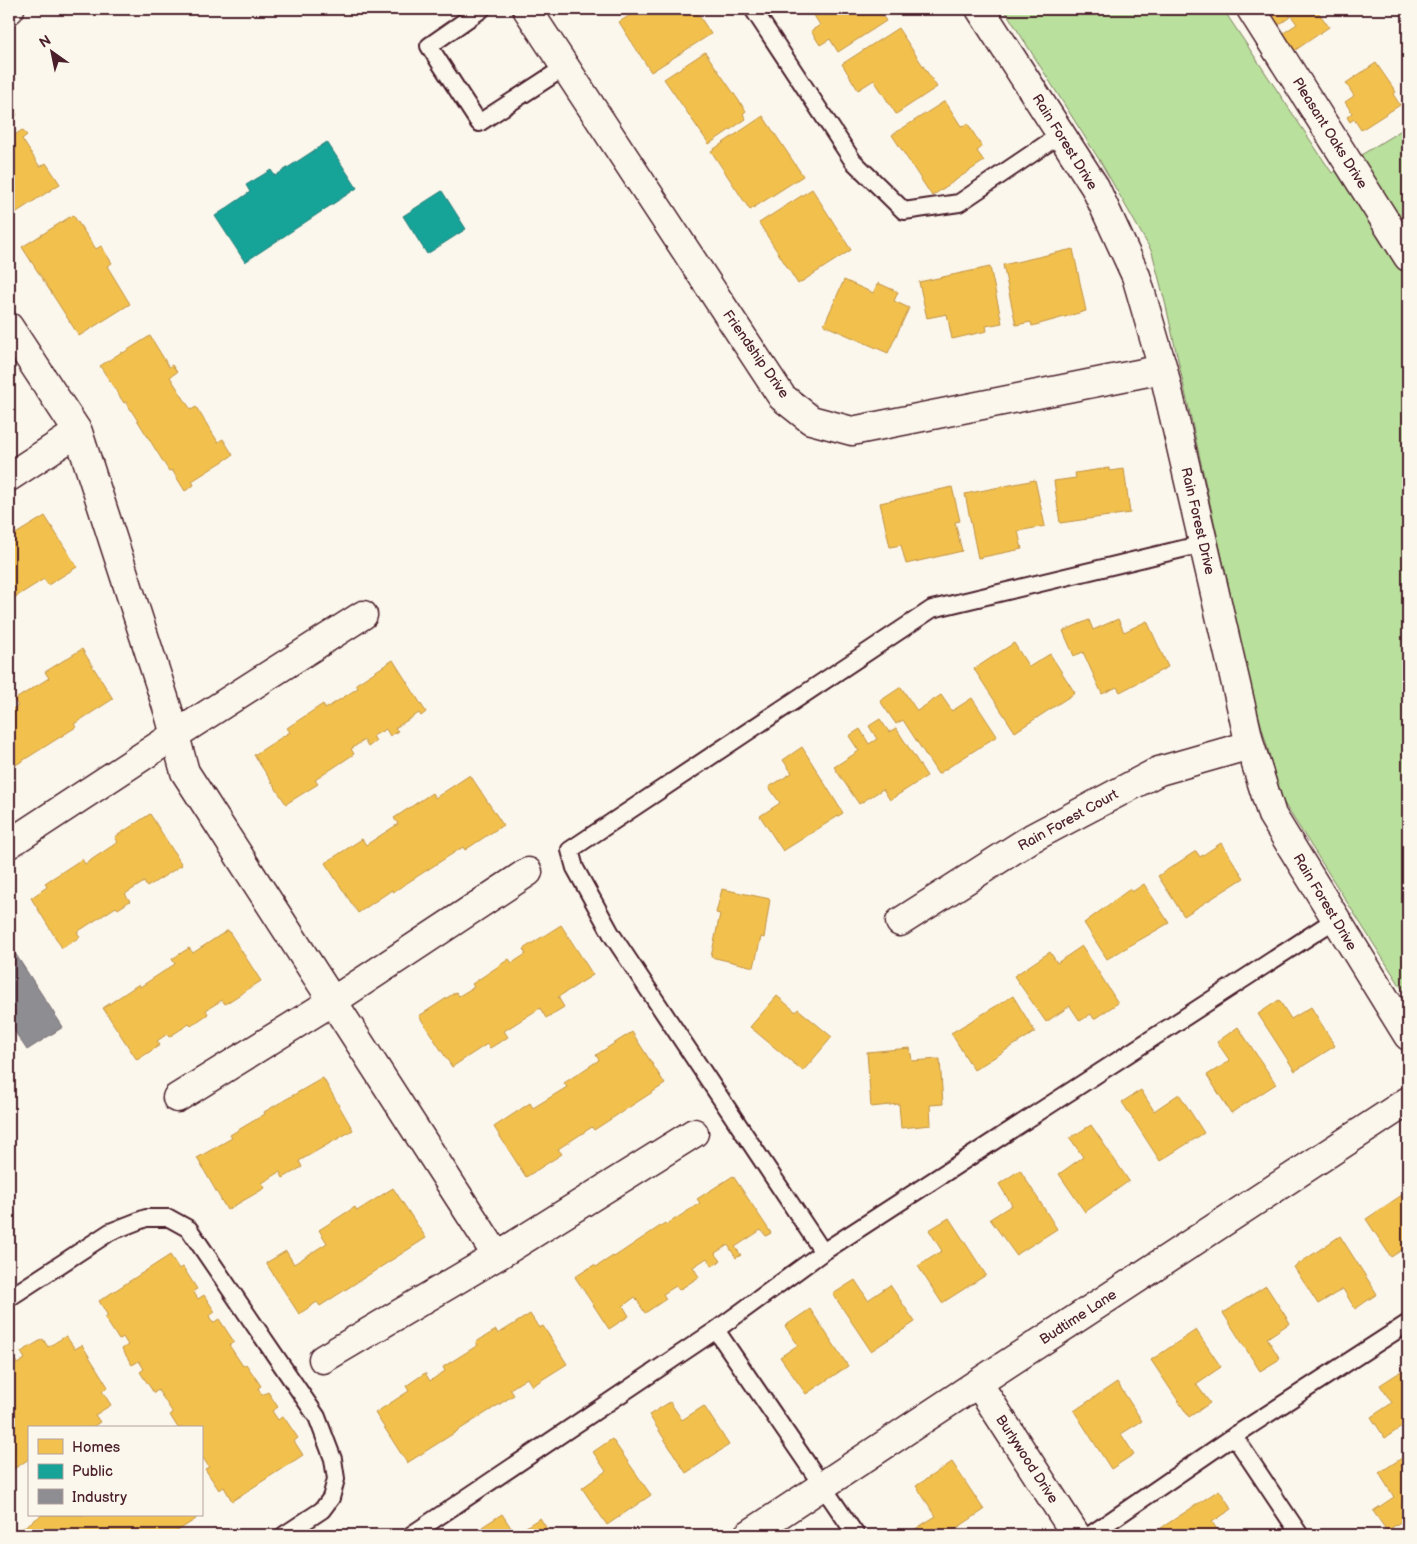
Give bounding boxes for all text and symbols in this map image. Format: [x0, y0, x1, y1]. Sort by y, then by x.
north arrow [28, 28, 78, 78]
text: N [36, 32, 54, 52]
street label: Pleasant Oaks Drive [1289, 74, 1371, 192]
street label: Rain Forest Drive [1029, 91, 1101, 193]
street label: Friendship Drive [719, 307, 793, 401]
street label: Rain Forest Drive [1177, 466, 1219, 576]
street label: Rain Forest Court [1015, 785, 1122, 855]
street label: Rain Forest Drive [1289, 851, 1361, 953]
street label: Budtime Lane [1036, 1286, 1120, 1348]
street label: Burlywood Drive [992, 1412, 1062, 1506]
legend [28, 1426, 202, 1516]
text: Homes [72, 1438, 121, 1457]
text: Public [72, 1462, 113, 1481]
text: Industry [72, 1488, 127, 1507]

